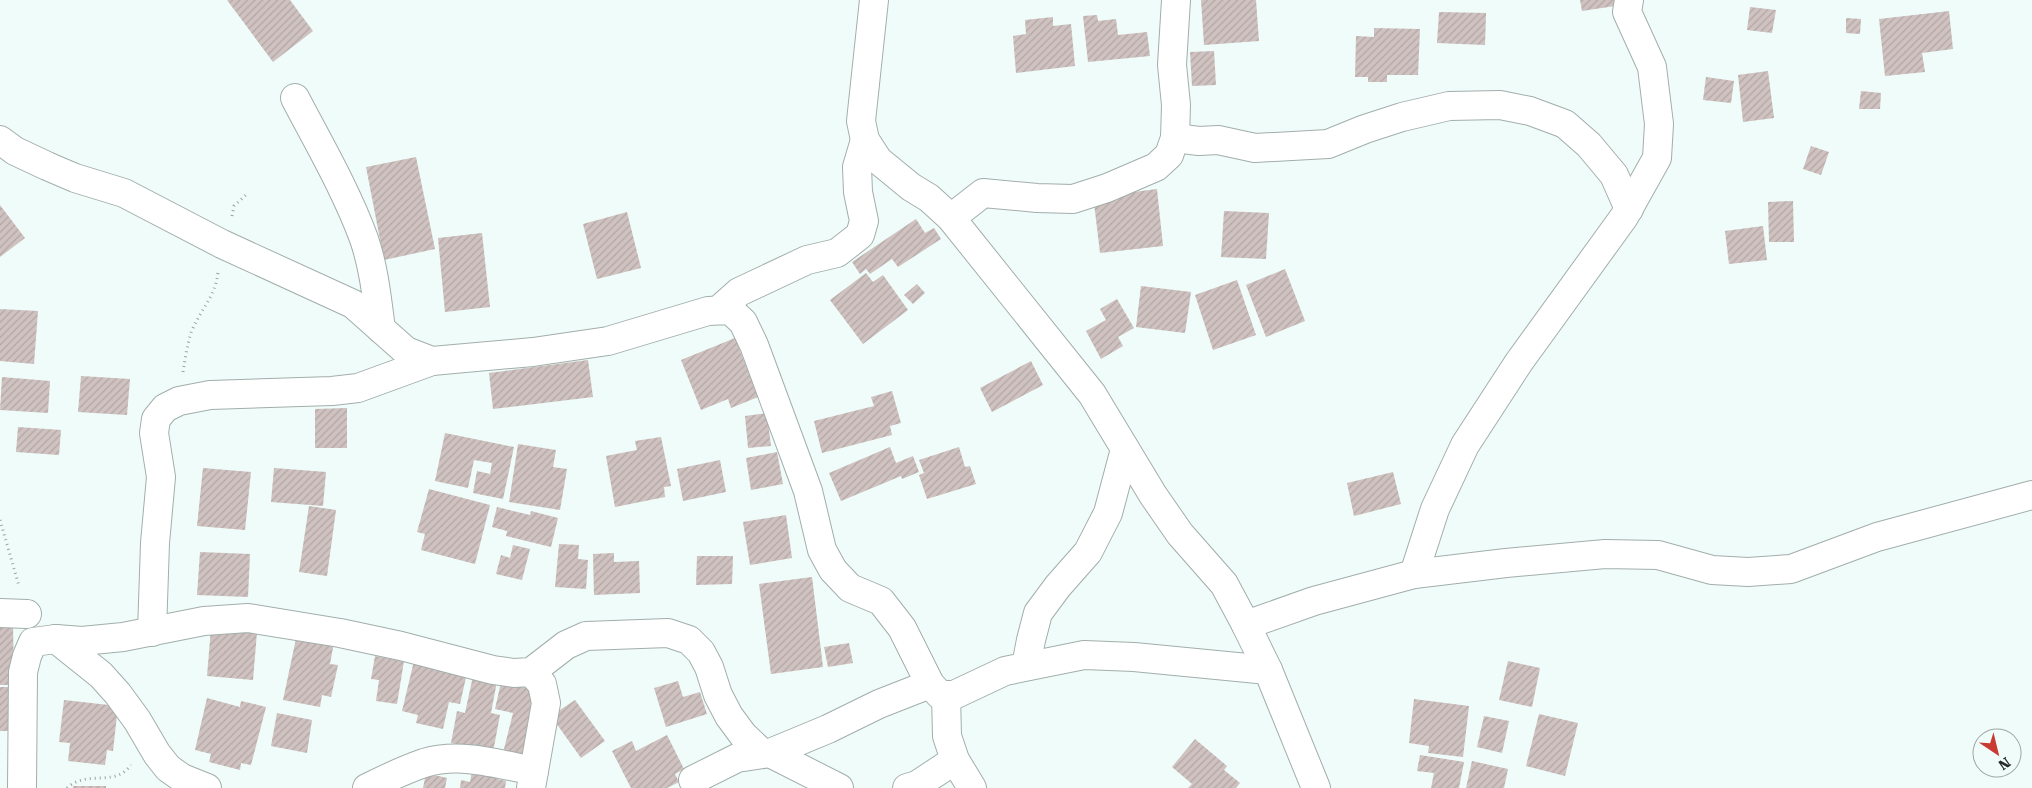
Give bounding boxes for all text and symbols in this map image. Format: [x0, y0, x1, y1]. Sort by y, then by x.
north arrow [1972, 728, 2022, 778]
text: N [1995, 754, 2013, 773]

